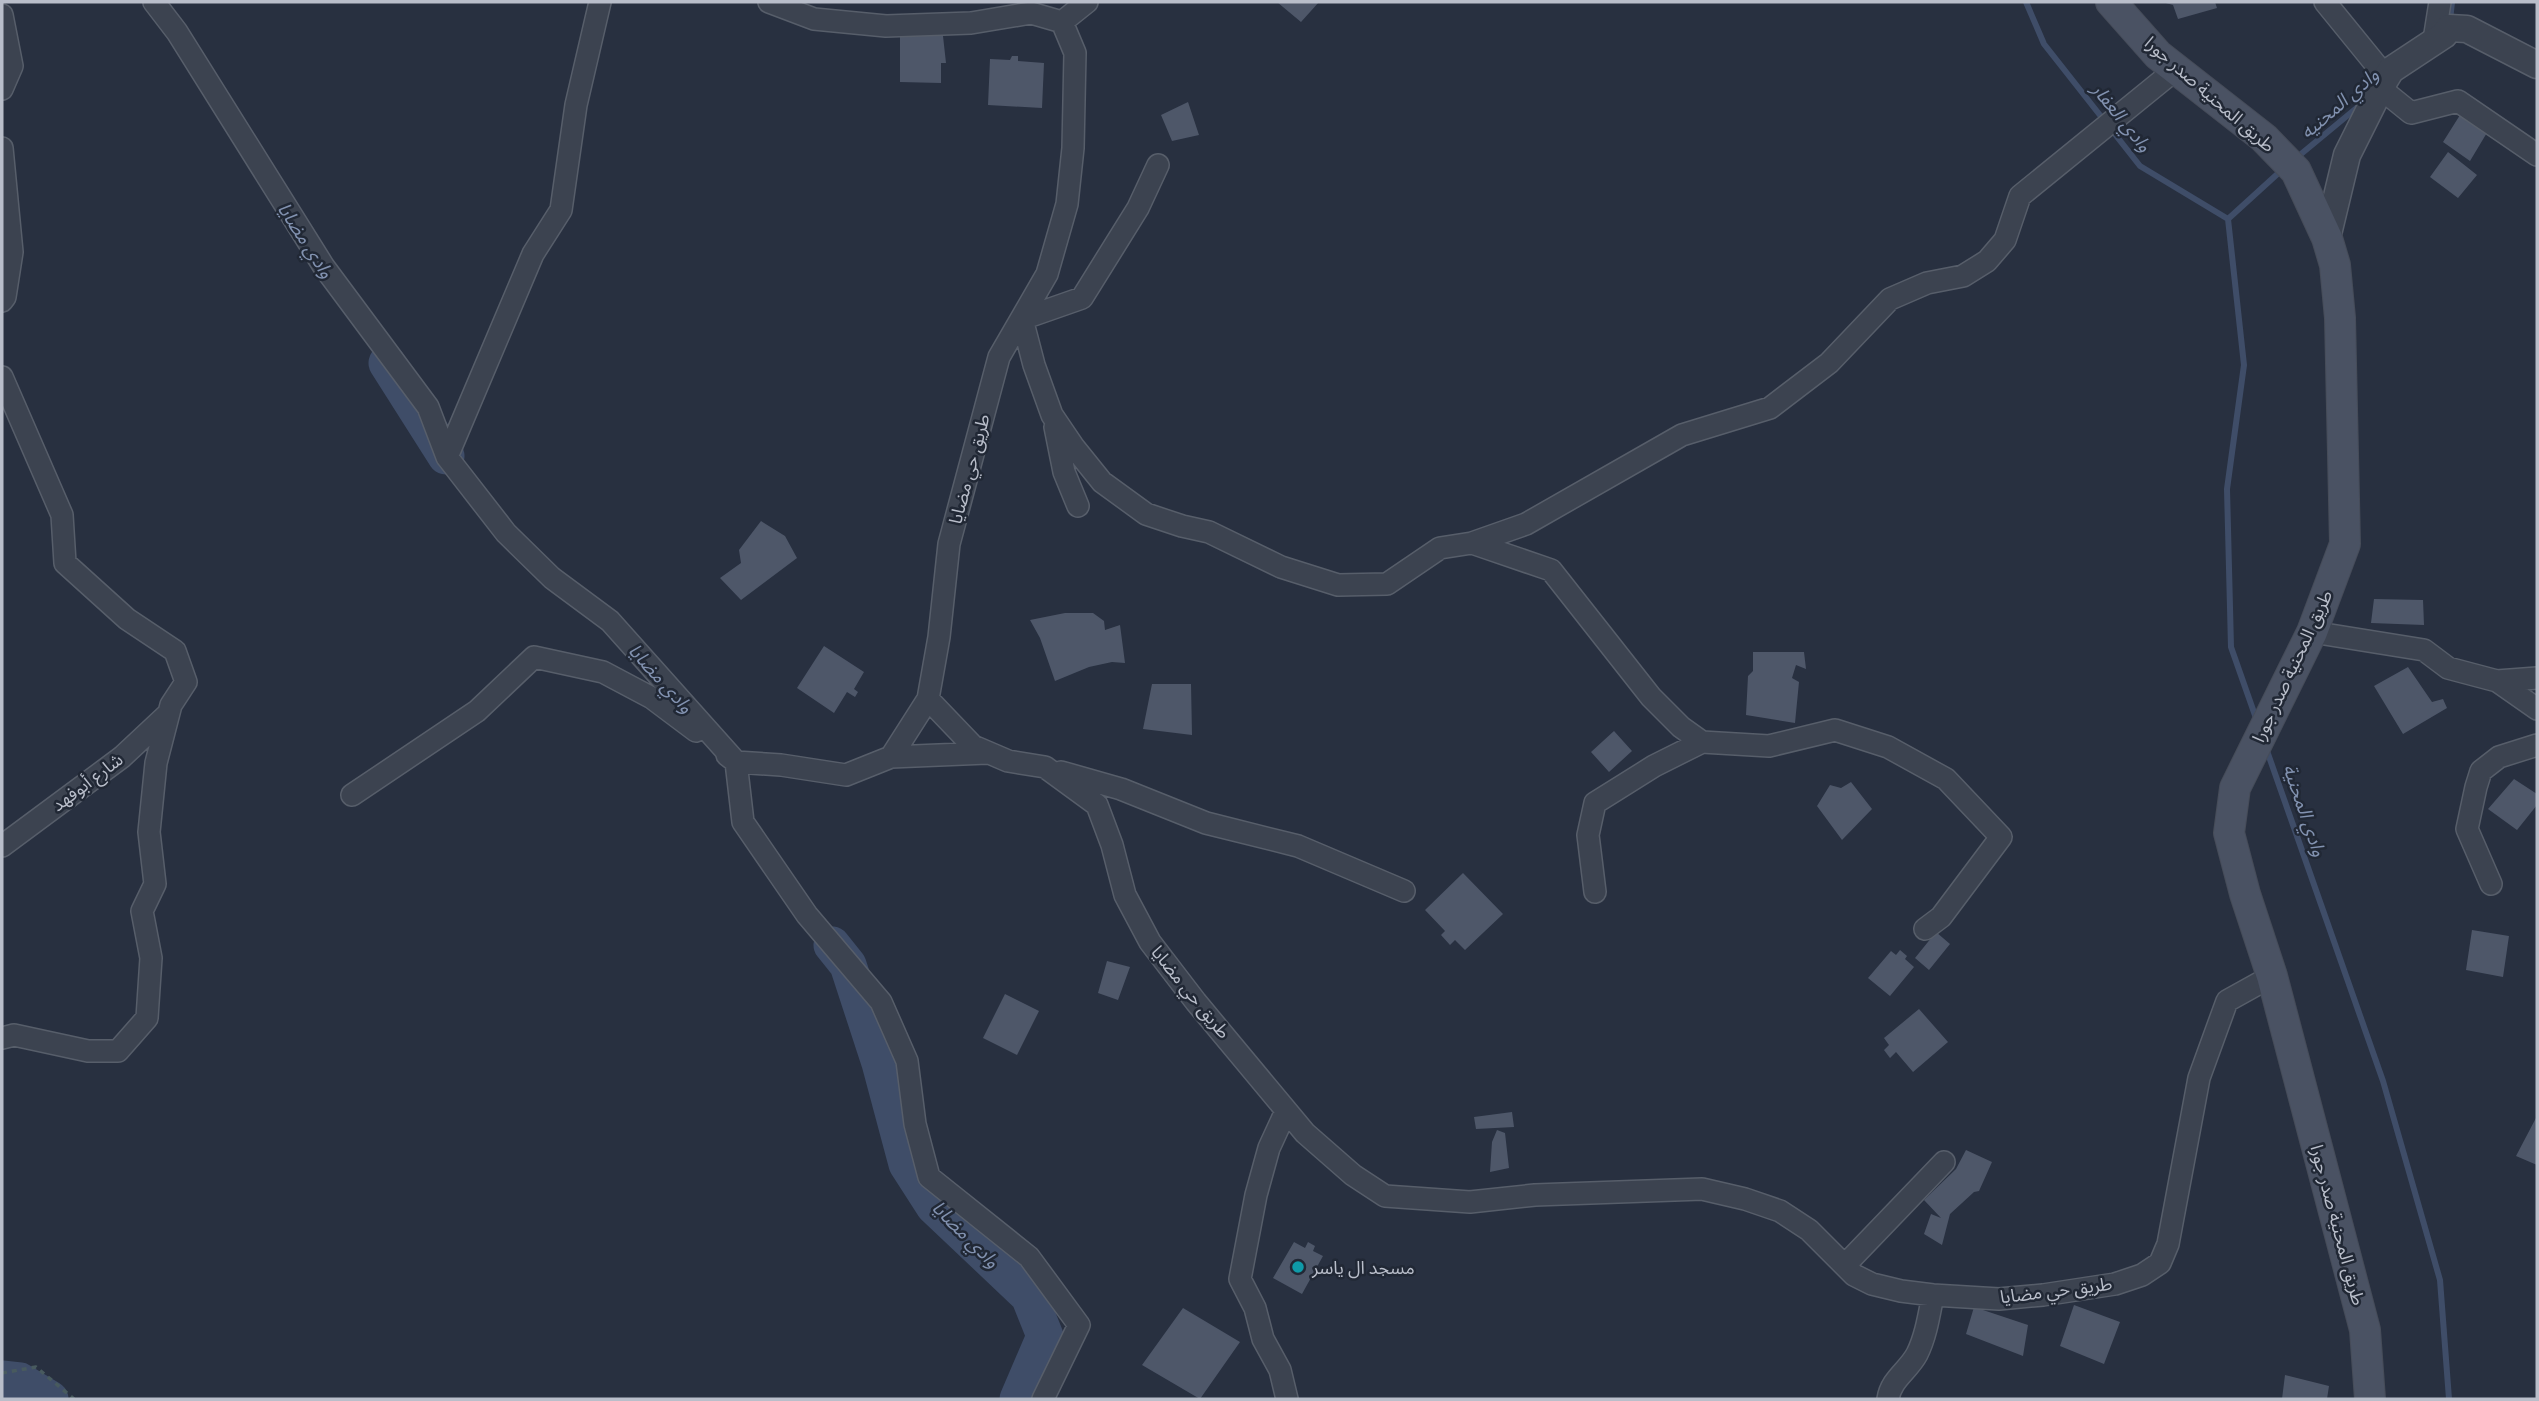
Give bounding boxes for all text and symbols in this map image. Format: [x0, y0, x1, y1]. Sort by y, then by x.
street label: طريق المحنية صدر جورا [2139, 30, 2281, 158]
water label: وادي المحنيه [2294, 61, 2386, 146]
water label: وادي العفار [2083, 75, 2158, 159]
water label: وادي مضايا [270, 197, 340, 285]
street label: طريق حي مضايا [942, 411, 997, 527]
street label: طريق المحنية صدر جورا [2246, 586, 2338, 746]
water label: وادي مضايا [621, 637, 700, 720]
street label: شارع أبوفهد [46, 747, 129, 819]
water label: وادي المحنية [2275, 760, 2333, 861]
street label: طريق حي مضايا [1145, 940, 1236, 1045]
street label: طريق المحنية صدر جورا [2305, 1142, 2371, 1308]
water label: وادي مضايا [925, 1195, 1006, 1276]
place label: مسجد ال ياسر [1311, 1255, 1415, 1280]
marker: مسجد ال ياسر [1290, 1259, 1306, 1275]
street label: طريق حي مضايا [1998, 1271, 2114, 1310]

